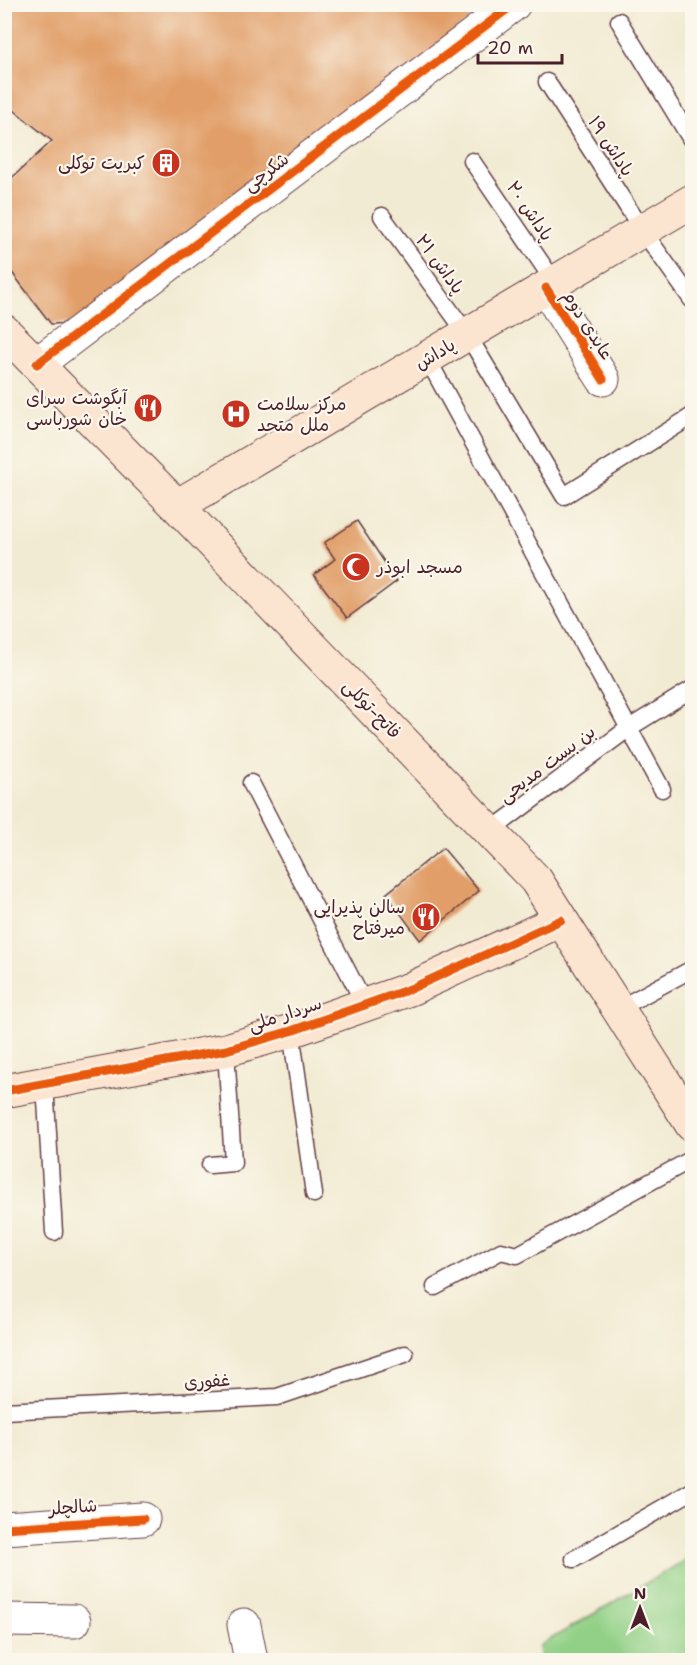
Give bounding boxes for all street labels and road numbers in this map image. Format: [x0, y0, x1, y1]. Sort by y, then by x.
street label: پاداش ۱۹ [583, 111, 639, 181]
street label: شکرچی [238, 147, 294, 197]
street label: پاداش ۲۰ [501, 176, 559, 246]
street label: پاداش ۲۱ [410, 229, 470, 299]
street label: عابدی دوم [555, 285, 619, 366]
street label: پاداش [410, 333, 460, 375]
street label: فاتح-توکلی [338, 674, 406, 744]
street label: بن بست مدیحی [494, 720, 600, 808]
street label: سردار ملی [245, 991, 325, 1037]
street label: غفوری [183, 1368, 231, 1394]
street label: شالچلر [46, 1493, 98, 1521]

